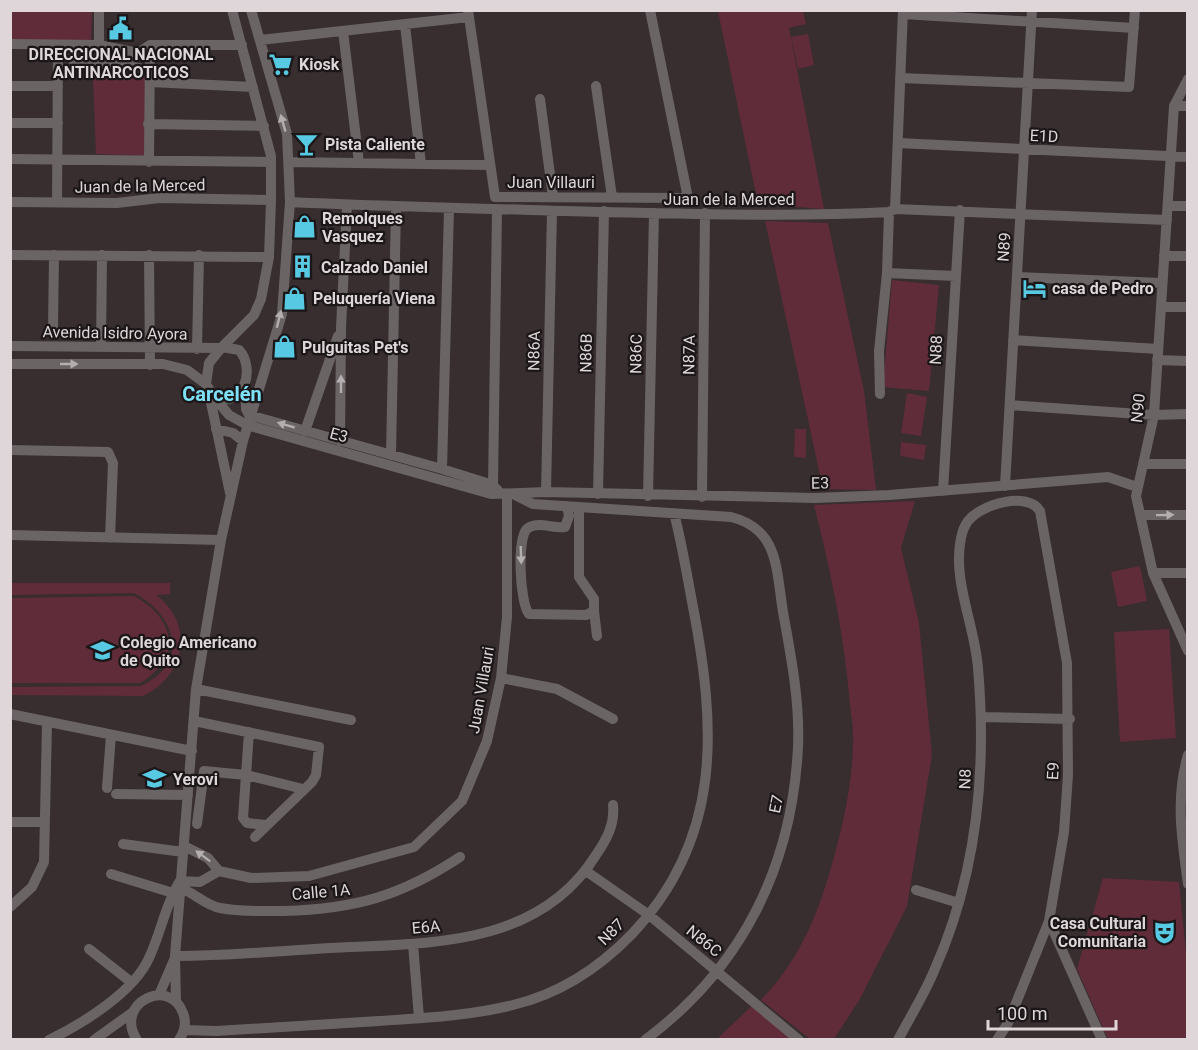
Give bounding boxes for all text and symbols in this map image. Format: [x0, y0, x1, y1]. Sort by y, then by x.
public building icon: DIRECCIONAL NACIONAL ANTINARCOTICOS [108, 16, 134, 42]
place label: DIRECCIONAL NACIONAL ANTINARCOTICOS [29, 45, 214, 82]
supermarket icon: Kiosk [268, 51, 294, 77]
place label: Kiosk [299, 55, 340, 74]
one-way arrow [278, 114, 287, 132]
street label: E1D [1029, 126, 1059, 146]
bar icon: Pista Caliente [294, 131, 320, 157]
place label: Pista Caliente [325, 135, 425, 154]
street label: Juan Villauri [507, 173, 595, 192]
street label: Juan de la Merced [74, 175, 206, 197]
street label: Juan de la Merced [664, 190, 794, 209]
place label: Remolques Vasquez [322, 209, 403, 246]
shop icon: Remolques Vasquez [291, 214, 317, 240]
street label: N89 [993, 232, 1015, 262]
building icon: Calzado Daniel [290, 254, 316, 280]
place label: Calzado Daniel [321, 258, 428, 277]
hotel icon: casa de Pedro [1021, 275, 1047, 301]
place label: casa de Pedro [1052, 279, 1154, 298]
shop icon: Peluquería Viena [282, 285, 308, 311]
place label: Peluquería Viena [313, 289, 436, 308]
one-way arrow [275, 310, 285, 328]
street label: Avenida Isidro Ayora [42, 322, 188, 344]
street label: N86A [524, 330, 544, 371]
street label: N86B [576, 333, 596, 373]
shop icon: Pulguitas Pet's [271, 334, 297, 360]
street label: N86C [626, 334, 646, 374]
street label: N87A [679, 334, 699, 375]
street label: N88 [926, 335, 946, 365]
place label: Pulguitas Pet's [302, 338, 408, 357]
one-way arrow [59, 360, 78, 369]
one-way arrow [336, 375, 346, 394]
district label: Carcelén [182, 382, 262, 406]
street label: N90 [1127, 392, 1149, 424]
one-way arrow [277, 420, 295, 429]
street label: E3 [328, 423, 350, 447]
street label: E3 [811, 473, 829, 493]
one-way arrow [1155, 510, 1174, 520]
one-way arrow [516, 545, 525, 564]
place label: Colegio Americano de Quito [120, 633, 257, 670]
school or university icon: Colegio Americano de Quito [89, 638, 115, 664]
street label: Juan Villauri [464, 645, 498, 735]
street label: E9 [1043, 761, 1063, 781]
school or university icon: Yerovi [142, 766, 168, 792]
street label: N8 [955, 768, 975, 790]
place label: Yerovi [173, 770, 218, 789]
street label: E7 [765, 793, 787, 815]
one-way arrow [196, 850, 211, 862]
street label: Calle 1A [291, 880, 352, 904]
place label: Casa Cultural Comunitaria [1050, 914, 1146, 951]
street label: N87 [594, 915, 628, 949]
street label: E6A [411, 916, 442, 938]
theatre icon: Casa Cultural Comunitaria [1151, 919, 1177, 945]
street label: N86C [683, 921, 725, 961]
scale bar [988, 993, 1116, 1031]
text: 100 m [997, 1003, 1048, 1024]

